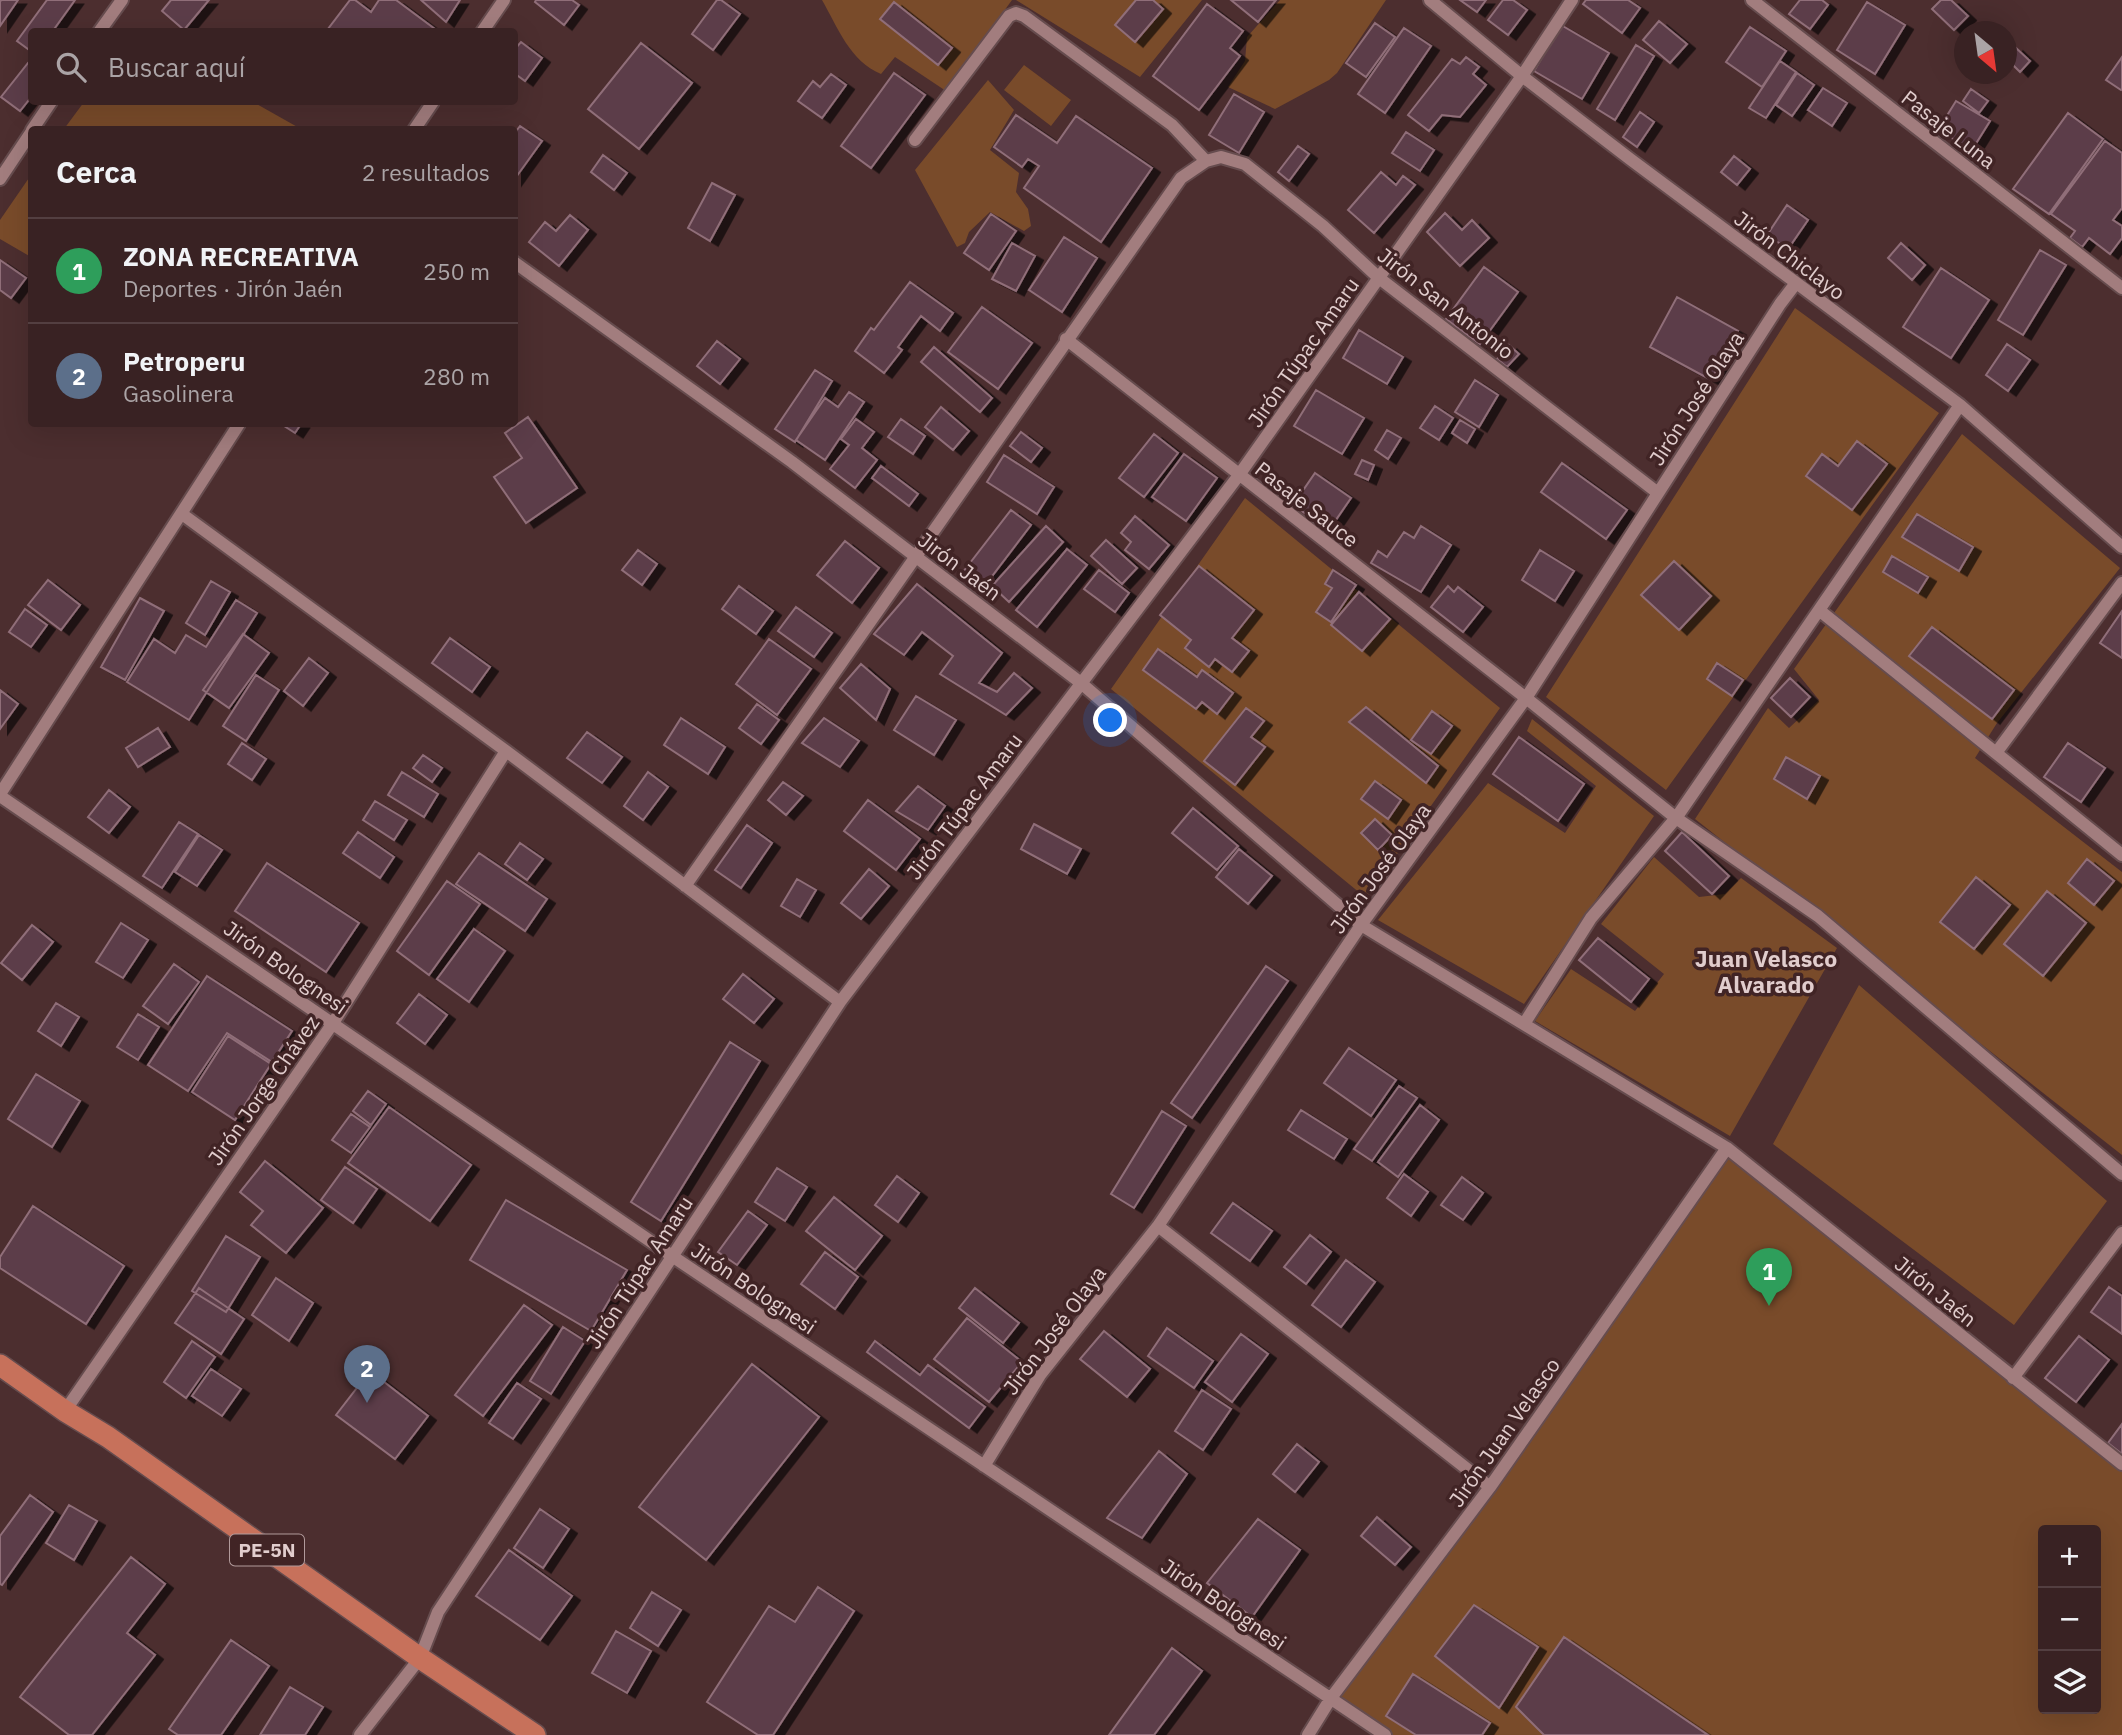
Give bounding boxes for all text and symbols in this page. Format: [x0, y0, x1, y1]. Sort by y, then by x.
north arrow [1954, 21, 2017, 84]
search box [28, 28, 518, 105]
icon: search [52, 48, 90, 86]
text: Buscar aquí [108, 50, 245, 84]
street label: Pasaje Luna [1896, 83, 2002, 175]
text: Cerca [56, 152, 137, 191]
text: 2 resultados [362, 157, 490, 187]
street label: Jirón Chiclayo [1729, 204, 1851, 306]
text: ZONA RECREATIVA [123, 239, 359, 273]
street label: Jirón San Antonio [1372, 241, 1520, 365]
text: 1 [72, 256, 86, 286]
text: 250 m [423, 256, 490, 286]
street label: Jirón Túpac Amaru [1241, 272, 1365, 432]
text: Deportes · Jirón Jaén [123, 273, 343, 303]
street label: Jirón José Olaya [1642, 326, 1750, 470]
text: Petroperu [123, 344, 246, 378]
text: 2 [72, 361, 86, 391]
text: 280 m [423, 361, 490, 391]
text: Gasolinera [123, 378, 234, 408]
street label: Pasaje Sauce [1249, 455, 1365, 553]
street label: Jirón Jaén [913, 525, 1007, 607]
your location [1093, 703, 1127, 737]
street label: Jirón Túpac Amaru [900, 727, 1028, 885]
street label: Jirón José Olaya [1323, 797, 1437, 939]
street label: Jirón Bolognesi [219, 914, 353, 1020]
district label: Juan Velasco Alvarado [1695, 943, 1837, 999]
street label: Jirón Jorge Chávez [201, 1009, 325, 1170]
street label: Jirón Túpac Amaru [579, 1190, 699, 1354]
street label: Jirón Bolognesi [686, 1236, 822, 1340]
pin: 1 [1746, 1248, 1792, 1306]
street label: Jirón Jaén [1889, 1249, 1983, 1333]
street label: Jirón José Olaya [996, 1260, 1112, 1400]
pin: 2 [344, 1345, 390, 1403]
street label: Jirón Juan Velasco [1442, 1352, 1566, 1512]
map controls [2038, 1525, 2101, 1714]
button: + [2038, 1525, 2101, 1588]
road number: PE-5N [230, 1534, 304, 1566]
street label: Jirón Bolognesi [1156, 1552, 1292, 1656]
button: − [2038, 1588, 2101, 1651]
button: layers [2038, 1651, 2101, 1714]

